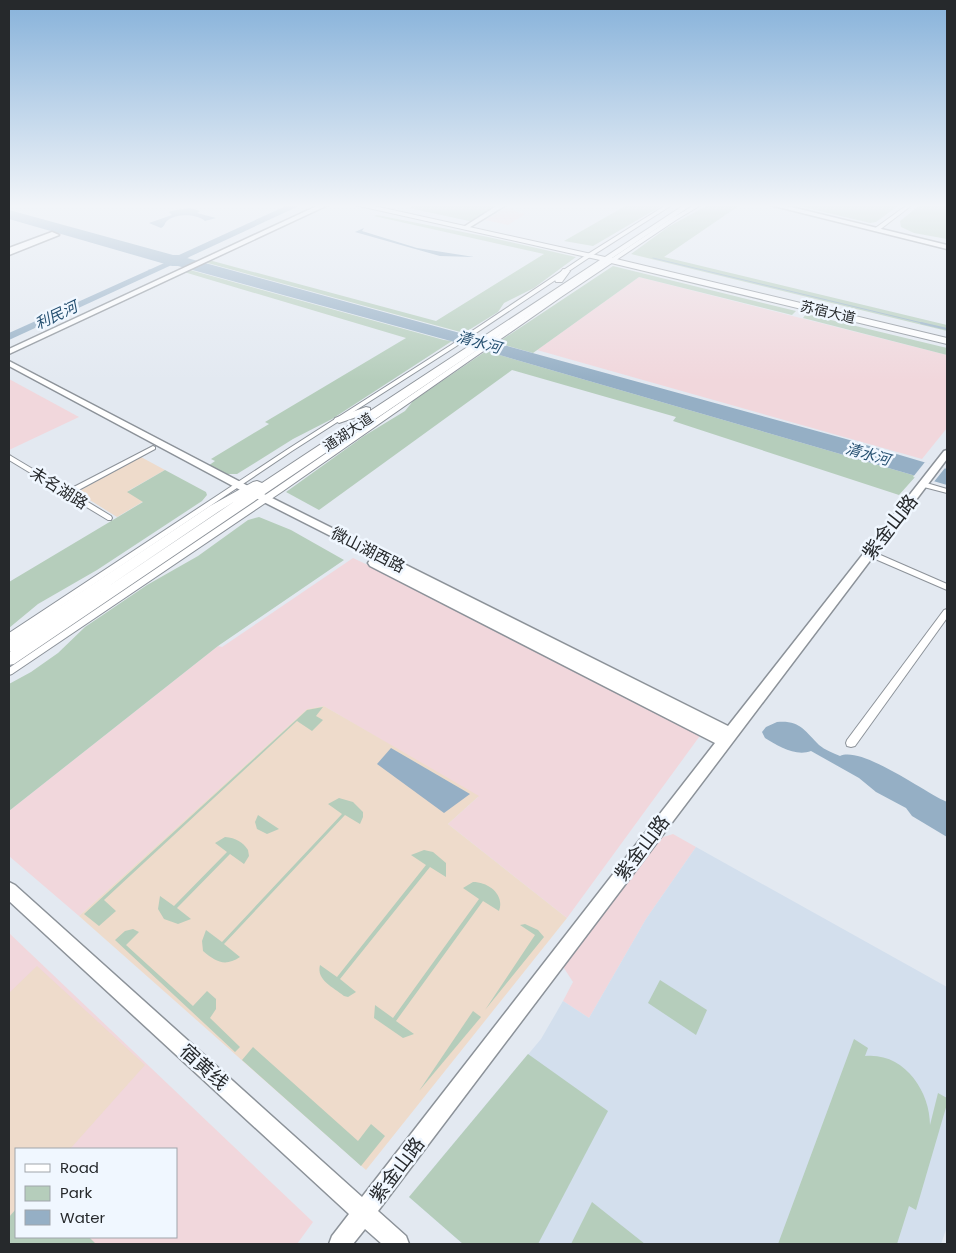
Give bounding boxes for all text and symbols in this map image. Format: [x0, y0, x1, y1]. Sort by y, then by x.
water label: 利民河 [31, 295, 84, 334]
street label: 苏宿大道 [798, 296, 858, 328]
water label: 清水河 [454, 326, 506, 359]
street label: 通湖大道 [319, 408, 377, 456]
water label: 清水河 [843, 438, 895, 471]
street label: 未名湖路 [26, 461, 92, 515]
street label: 紫金山路 [856, 489, 924, 565]
street label: 微山湖西路 [327, 522, 409, 578]
street label: 紫金山路 [608, 810, 676, 886]
street label: 宿黄线 [174, 1038, 234, 1096]
street label: 紫金山路 [363, 1132, 431, 1208]
legend [15, 1148, 178, 1238]
text: Road [60, 1157, 99, 1178]
text: Park [60, 1182, 92, 1203]
text: Water [60, 1207, 106, 1228]

